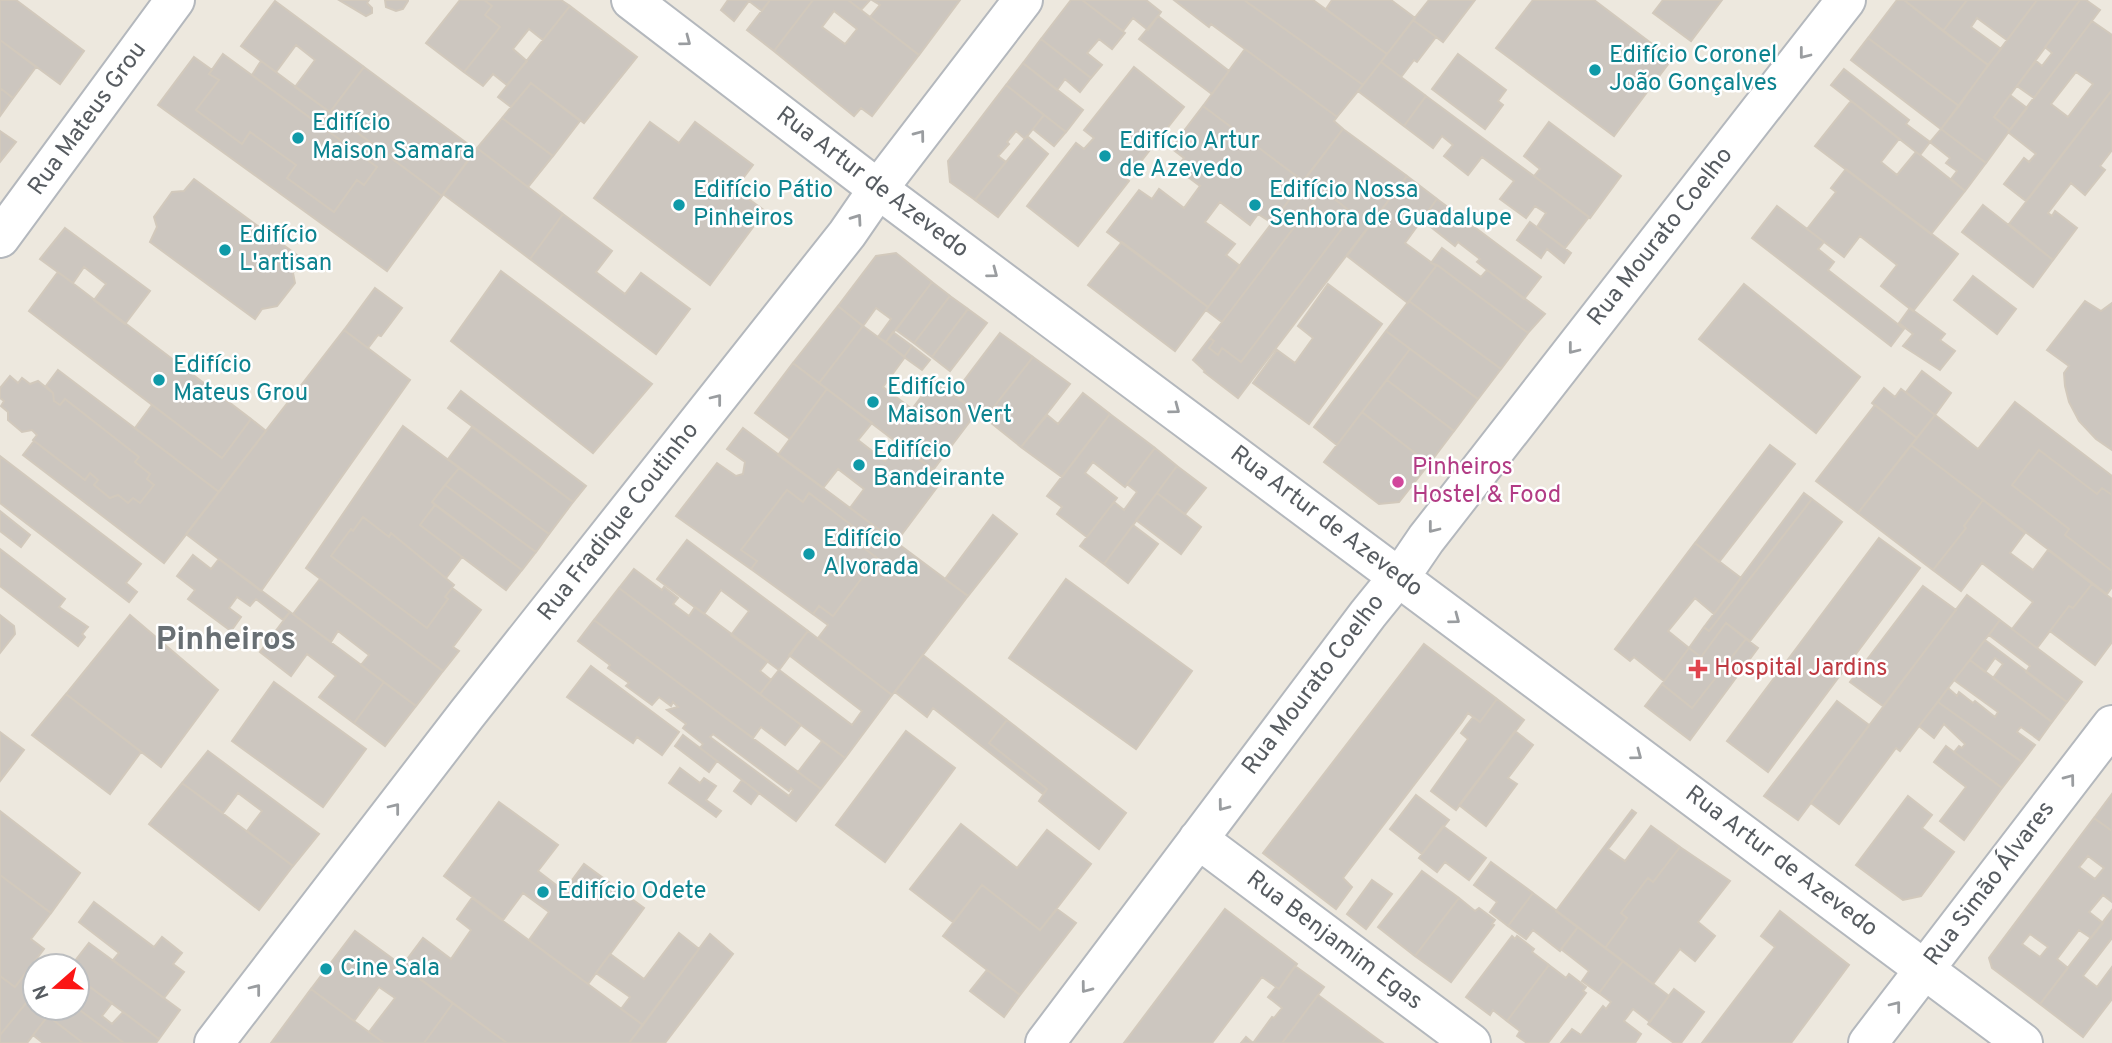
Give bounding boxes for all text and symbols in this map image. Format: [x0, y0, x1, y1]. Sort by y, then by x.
one-way arrow [678, 33, 690, 46]
street label: Rua Mateus Grou [22, 36, 154, 202]
place label: Edifício Coronel João Gonçalves [1609, 41, 1778, 99]
one-way arrow [1799, 46, 1812, 58]
marker: Edifício Coronel João Gonçalves [1587, 62, 1603, 78]
street label: Rua Artur de Azevedo [770, 101, 974, 265]
place label: Edifício Maison Samara [312, 109, 475, 167]
place label: Edifício Artur de Azevedo [1119, 127, 1260, 185]
marker: Edifício Maison Samara [290, 130, 306, 146]
one-way arrow [911, 130, 924, 143]
street label: Rua Mourato Coelho [1582, 142, 1740, 332]
marker: Edifício Artur de Azevedo [1097, 148, 1113, 164]
place label: Edifício Pátio Pinheiros [693, 176, 833, 234]
place label: Edifício Nossa Senhora de Guadalupe [1269, 176, 1512, 234]
marker: Edifício Pátio Pinheiros [671, 197, 687, 213]
marker: Edifício Nossa Senhora de Guadalupe [1247, 197, 1263, 213]
one-way arrow [849, 214, 861, 227]
place label: Edifício L'artisan [239, 221, 332, 279]
marker: Edifício L'artisan [217, 242, 233, 258]
one-way arrow [985, 265, 997, 277]
one-way arrow [1569, 341, 1582, 354]
place label: Edifício Mateus Grou [173, 351, 308, 409]
marker: Edifício Mateus Grou [151, 372, 167, 388]
place label: Edifício Maison Vert [887, 373, 1012, 431]
one-way arrow [709, 394, 721, 407]
marker: Edifício Maison Vert [865, 394, 881, 410]
one-way arrow [1167, 401, 1180, 413]
street label: Rua Fradique Coutinho [532, 417, 706, 627]
place label: Edifício Bandeirante [873, 436, 1005, 494]
street label: Rua Artur de Azevedo [1224, 440, 1428, 604]
place label: Pinheiros Hostel & Food [1412, 453, 1561, 511]
marker: Edifício Bandeirante [851, 457, 867, 473]
marker: Pinheiros Hostel & Food [1390, 474, 1406, 490]
one-way arrow [1429, 521, 1442, 533]
place label: Edifício Alvorada [823, 525, 919, 583]
marker: Edifício Alvorada [801, 546, 817, 562]
street label: Rua Mourato Coelho [1236, 589, 1392, 781]
one-way arrow [1447, 610, 1460, 623]
district label: Pinheiros [156, 621, 296, 661]
place label: Hospital Jardins [1714, 654, 1887, 684]
marker: Hospital Jardins [1688, 659, 1708, 679]
one-way arrow [1630, 746, 1642, 759]
one-way arrow [2062, 775, 2075, 787]
street label: Rua Artur de Azevedo [1679, 780, 1883, 944]
street label: Rua Simão Álvares [1917, 794, 2062, 973]
one-way arrow [1218, 798, 1231, 811]
one-way arrow [386, 804, 399, 816]
street label: Rua Benjamim Egas [1240, 865, 1428, 1017]
place label: Edifício Odete [557, 877, 707, 907]
marker: Edifício Odete [535, 884, 551, 900]
north arrow [21, 952, 91, 1022]
place label: Cine Sala [340, 954, 440, 984]
marker: Cine Sala [318, 961, 334, 977]
one-way arrow [1082, 980, 1095, 993]
text: N [28, 982, 56, 1003]
one-way arrow [248, 984, 260, 997]
one-way arrow [1887, 1002, 1900, 1014]

